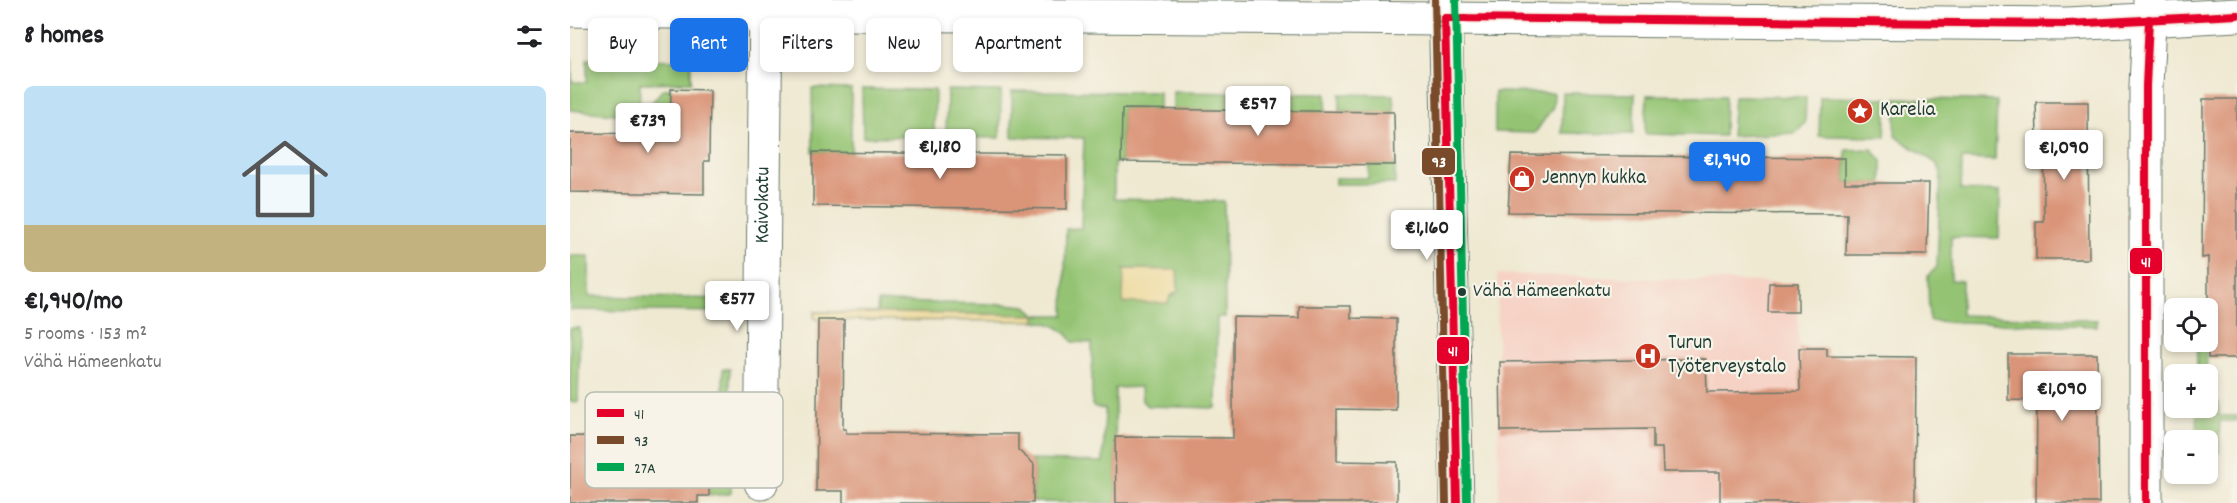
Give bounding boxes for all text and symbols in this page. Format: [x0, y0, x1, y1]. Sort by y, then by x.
text: 8 homes [24, 18, 104, 55]
chip: Buy [588, 18, 658, 72]
chip: Rent [670, 18, 748, 72]
chip: Filters [760, 18, 854, 72]
chip: New [866, 18, 941, 72]
chip: Apartment [953, 18, 1083, 72]
icon: filters [513, 20, 546, 53]
pin: €597 [1222, 86, 1294, 137]
text: €597 [1239, 91, 1277, 119]
place icon: Karelia [1845, 96, 1875, 126]
place label: Karelia [1880, 96, 1936, 126]
pin: €739 [612, 103, 684, 154]
text: €739 [630, 108, 666, 136]
icon: home [231, 125, 339, 233]
pin: €1,180 [891, 129, 989, 180]
pin: €1,090 [2015, 130, 2113, 181]
text: €1,180 [919, 134, 961, 162]
text: €1,090 [2039, 135, 2089, 163]
pin: €1,940 [1678, 142, 1776, 193]
line badge: 93 [1421, 147, 1456, 176]
text: €1,940 [1703, 147, 1751, 175]
text: 93 [1432, 152, 1446, 175]
shop icon: Jennyn kukka [1507, 164, 1537, 194]
place label: Jennyn kukka [1542, 164, 1647, 194]
street label: Kaivokatu [748, 166, 779, 244]
pin: €1,160 [1378, 210, 1476, 261]
text: €1,160 [1405, 215, 1449, 243]
line badge: 41 [2129, 247, 2163, 275]
text: 41 [2141, 252, 2151, 275]
place label: Vähä Hämeenkatu [1473, 278, 1611, 306]
pin: €577 [701, 281, 773, 332]
text: €1,940/mo [24, 284, 123, 321]
text: €577 [719, 286, 755, 314]
marker: Vähä Hämeenkatu [1456, 286, 1468, 298]
map controls [2164, 298, 2218, 484]
button: locate [2164, 298, 2218, 352]
text: 5 rooms · 153 m² [24, 321, 147, 349]
place label: Turun Työterveystalo [1668, 329, 1786, 383]
line badge: 41 [1436, 336, 1470, 365]
text: 41 [1448, 341, 1458, 364]
hospital icon: Turun Työterveystalo [1633, 341, 1663, 371]
text: Vähä Hämeenkatu [24, 349, 162, 377]
button: + [2164, 364, 2218, 418]
pin: €1,090 [2013, 371, 2111, 422]
text: €1,090 [2037, 376, 2087, 404]
legend [585, 392, 783, 488]
text: 41 [634, 404, 644, 427]
button: − [2164, 430, 2218, 484]
text: 93 [634, 431, 648, 454]
text: 27A [634, 458, 656, 481]

